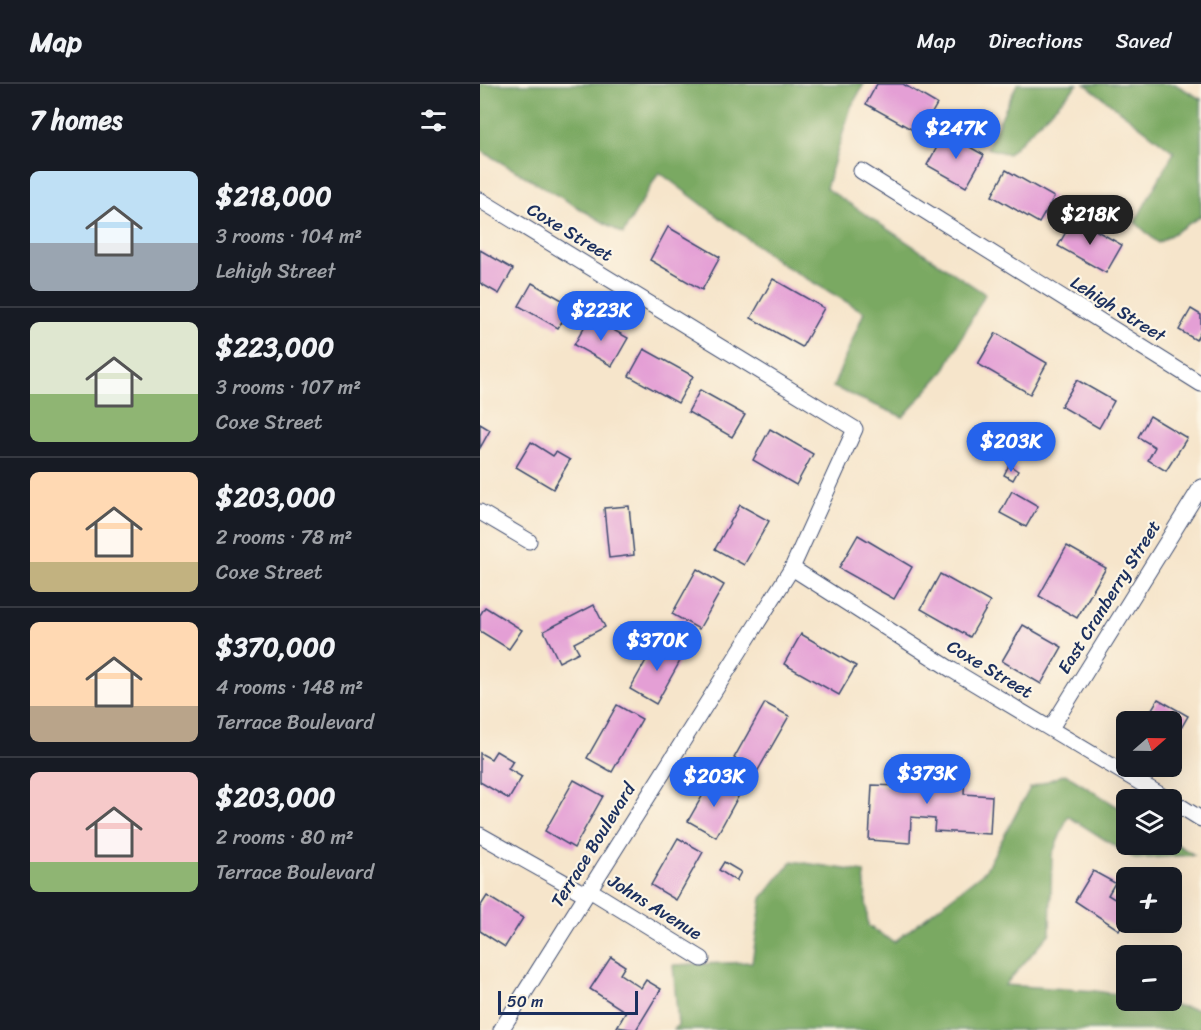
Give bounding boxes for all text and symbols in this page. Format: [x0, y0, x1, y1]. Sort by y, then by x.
text: Map [30, 17, 82, 66]
text: Map [917, 22, 955, 60]
text: Directions [988, 22, 1083, 60]
text: Saved [1116, 22, 1171, 60]
text: 7 homes [30, 97, 122, 143]
icon: filters [417, 104, 450, 137]
pin: $247K [914, 109, 998, 160]
text: $247K [925, 111, 987, 146]
text: $218,000 [216, 173, 332, 219]
street label: Coxe Street [521, 194, 619, 270]
icon: home [78, 195, 150, 267]
pin: $218K [1048, 195, 1132, 246]
text: $218K [1061, 197, 1119, 232]
text: 3 rooms · 104 m² [216, 219, 362, 254]
text: Lehigh Street [216, 254, 335, 289]
street label: Lehigh Street [1064, 267, 1173, 351]
pin: $223K [559, 291, 643, 342]
text: $223K [571, 293, 631, 328]
text: $223,000 [216, 324, 334, 370]
icon: home [78, 346, 150, 418]
text: 3 rooms · 107 m² [216, 370, 361, 405]
text: Coxe Street [216, 405, 323, 440]
pin: $203K [969, 422, 1053, 473]
text: $203K [981, 424, 1041, 459]
text: $203,000 [216, 474, 336, 520]
icon: home [78, 496, 150, 568]
street label: East Cranberry Street [1049, 514, 1169, 680]
text: 2 rooms · 78 m² [216, 520, 352, 555]
text: Coxe Street [216, 555, 323, 590]
pin: $370K [615, 621, 699, 672]
text: $370K [627, 623, 687, 658]
text: $370,000 [216, 624, 335, 670]
street label: Coxe Street [941, 631, 1039, 707]
icon: home [78, 646, 150, 718]
text: 4 rooms · 148 m² [216, 670, 363, 705]
text: Terrace Boulevard [216, 705, 374, 740]
north arrow [1116, 711, 1182, 777]
map controls [1116, 711, 1182, 1011]
pin: $373K [885, 754, 969, 805]
text: $373K [898, 756, 957, 791]
pin: $203K [672, 757, 756, 808]
text: $203K [684, 759, 744, 794]
text: $203,000 [216, 774, 336, 820]
street label: Terrace Boulevard [542, 775, 645, 914]
button: layers [1116, 789, 1182, 855]
icon: home [78, 796, 150, 868]
text: 2 rooms · 80 m² [216, 820, 354, 855]
text: Terrace Boulevard [216, 855, 374, 890]
street label: Johns Avenue [601, 865, 709, 949]
button: + [1116, 867, 1182, 933]
button: − [1116, 945, 1182, 1011]
text: 50 m [507, 987, 543, 1016]
scale bar [498, 988, 638, 1016]

